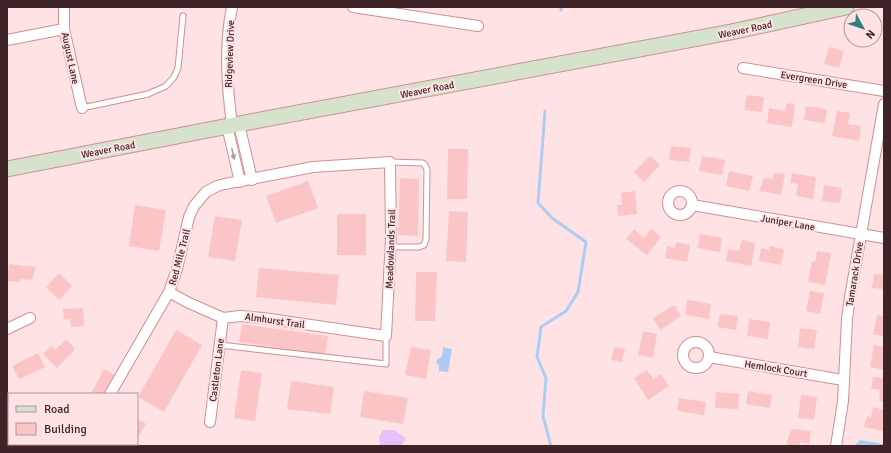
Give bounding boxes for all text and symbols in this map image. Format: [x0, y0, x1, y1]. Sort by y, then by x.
north arrow [843, 8, 883, 48]
street label: Weaver Road [717, 18, 773, 42]
street label: Ridgeview Drive [223, 20, 237, 88]
text: N [863, 27, 878, 41]
street label: August Lane [59, 31, 81, 85]
street label: Evergreen Drive [780, 69, 848, 91]
street label: Weaver Road [399, 79, 455, 101]
street label: Weaver Road [80, 139, 136, 161]
one-way arrow [231, 148, 237, 160]
street label: Meadowlands Trail [384, 209, 398, 289]
street label: Juniper Lane [760, 212, 816, 234]
street label: Red Mile Trail [167, 228, 193, 287]
street label: Tamarack Drive [844, 241, 866, 307]
street label: Almhurst Trail [244, 311, 306, 331]
street label: Castleton Lane [207, 338, 227, 402]
street label: Hemlock Court [743, 358, 809, 380]
legend [8, 393, 138, 445]
text: Road [44, 402, 70, 417]
text: Building [44, 422, 87, 437]

